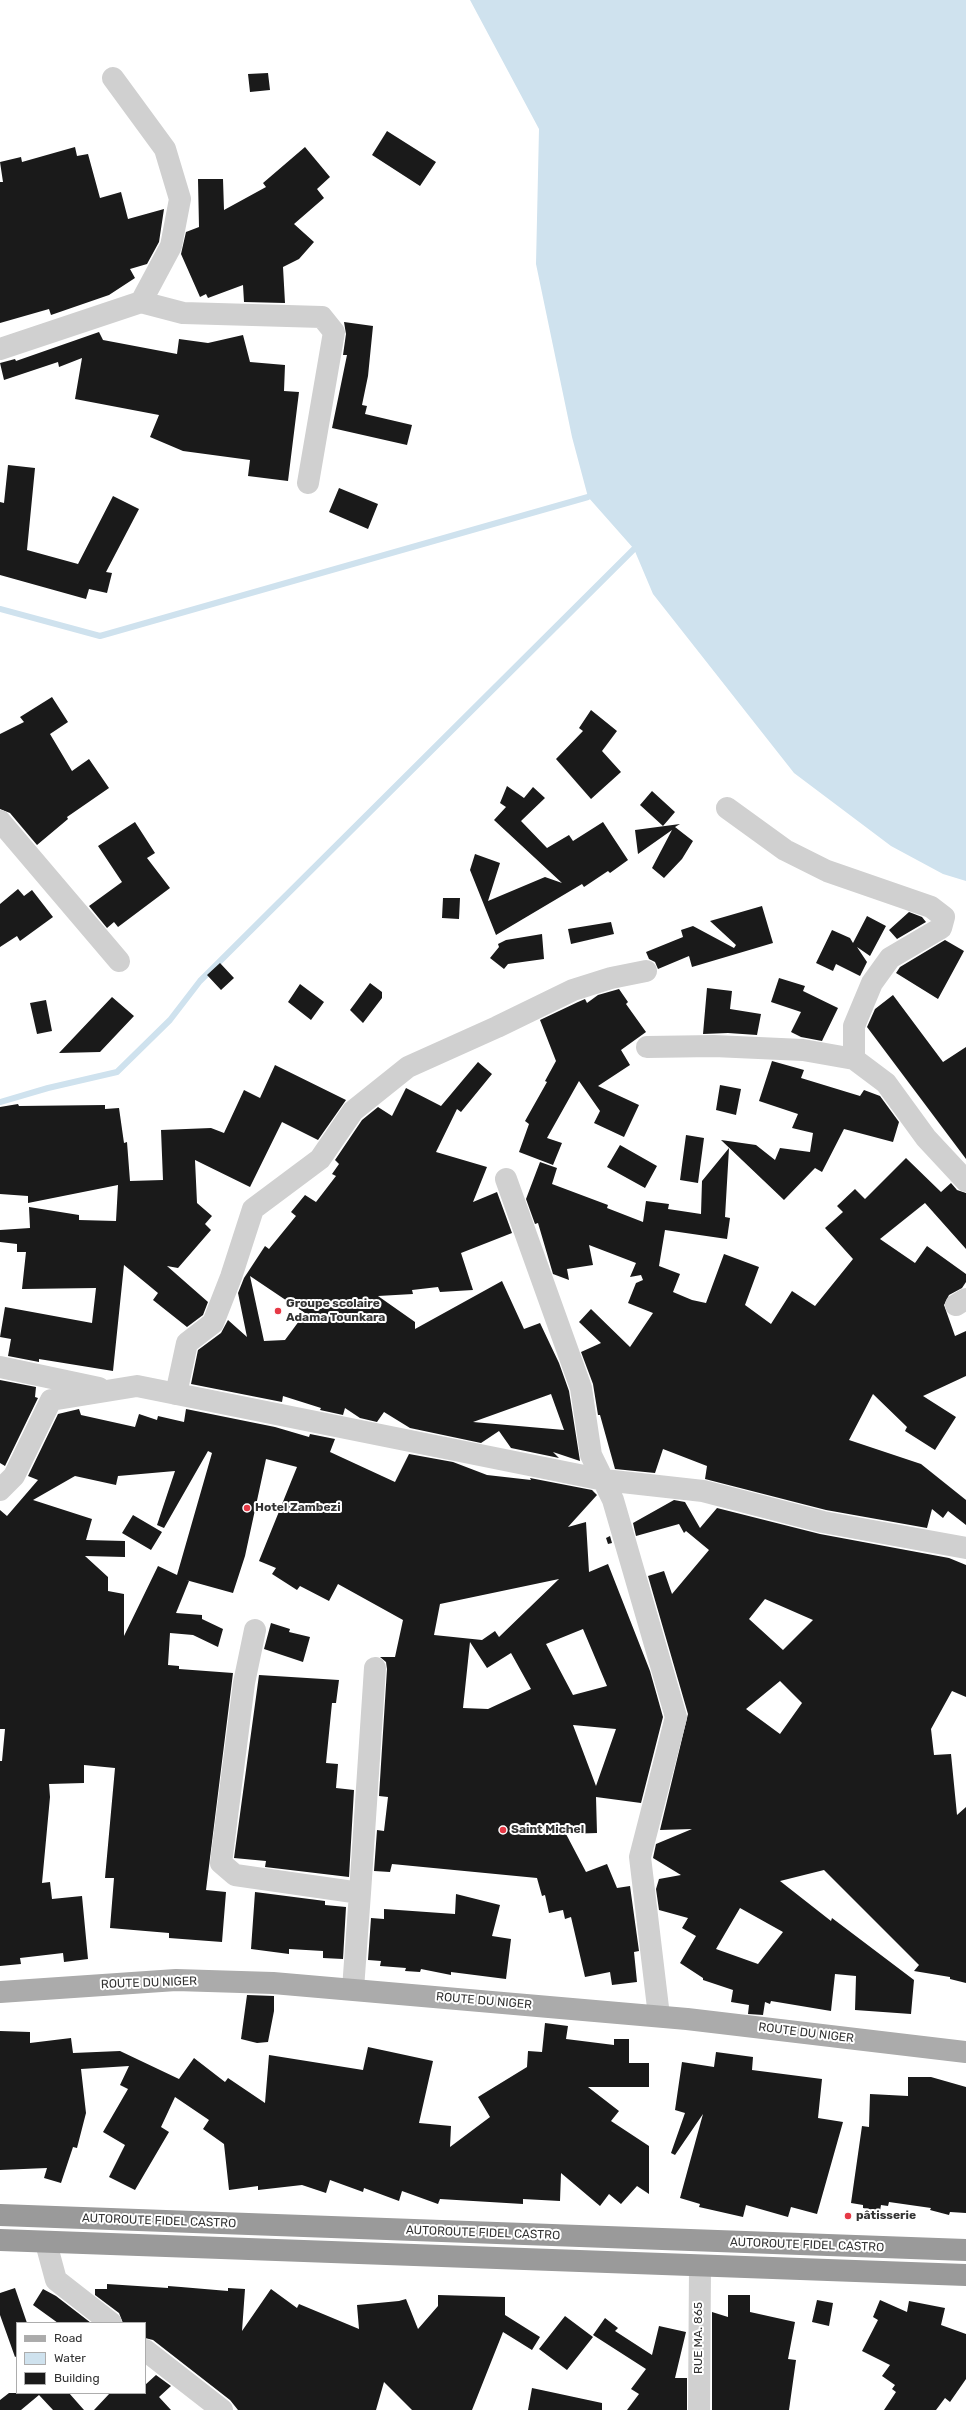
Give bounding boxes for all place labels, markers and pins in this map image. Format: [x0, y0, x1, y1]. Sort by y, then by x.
place label: Groupe scolaire Adama Tounkara [286, 1297, 385, 1325]
marker: Groupe scolaire Adama Tounkara [273, 1306, 283, 1316]
place label: Hotel Zambezi [255, 1501, 341, 1515]
marker: Hotel Zambezi [242, 1503, 252, 1513]
place label: Saint Michel [511, 1823, 584, 1837]
marker: Saint Michel [498, 1825, 508, 1835]
place label: pâtisserie [856, 2209, 916, 2223]
marker: pâtisserie [843, 2211, 853, 2221]

